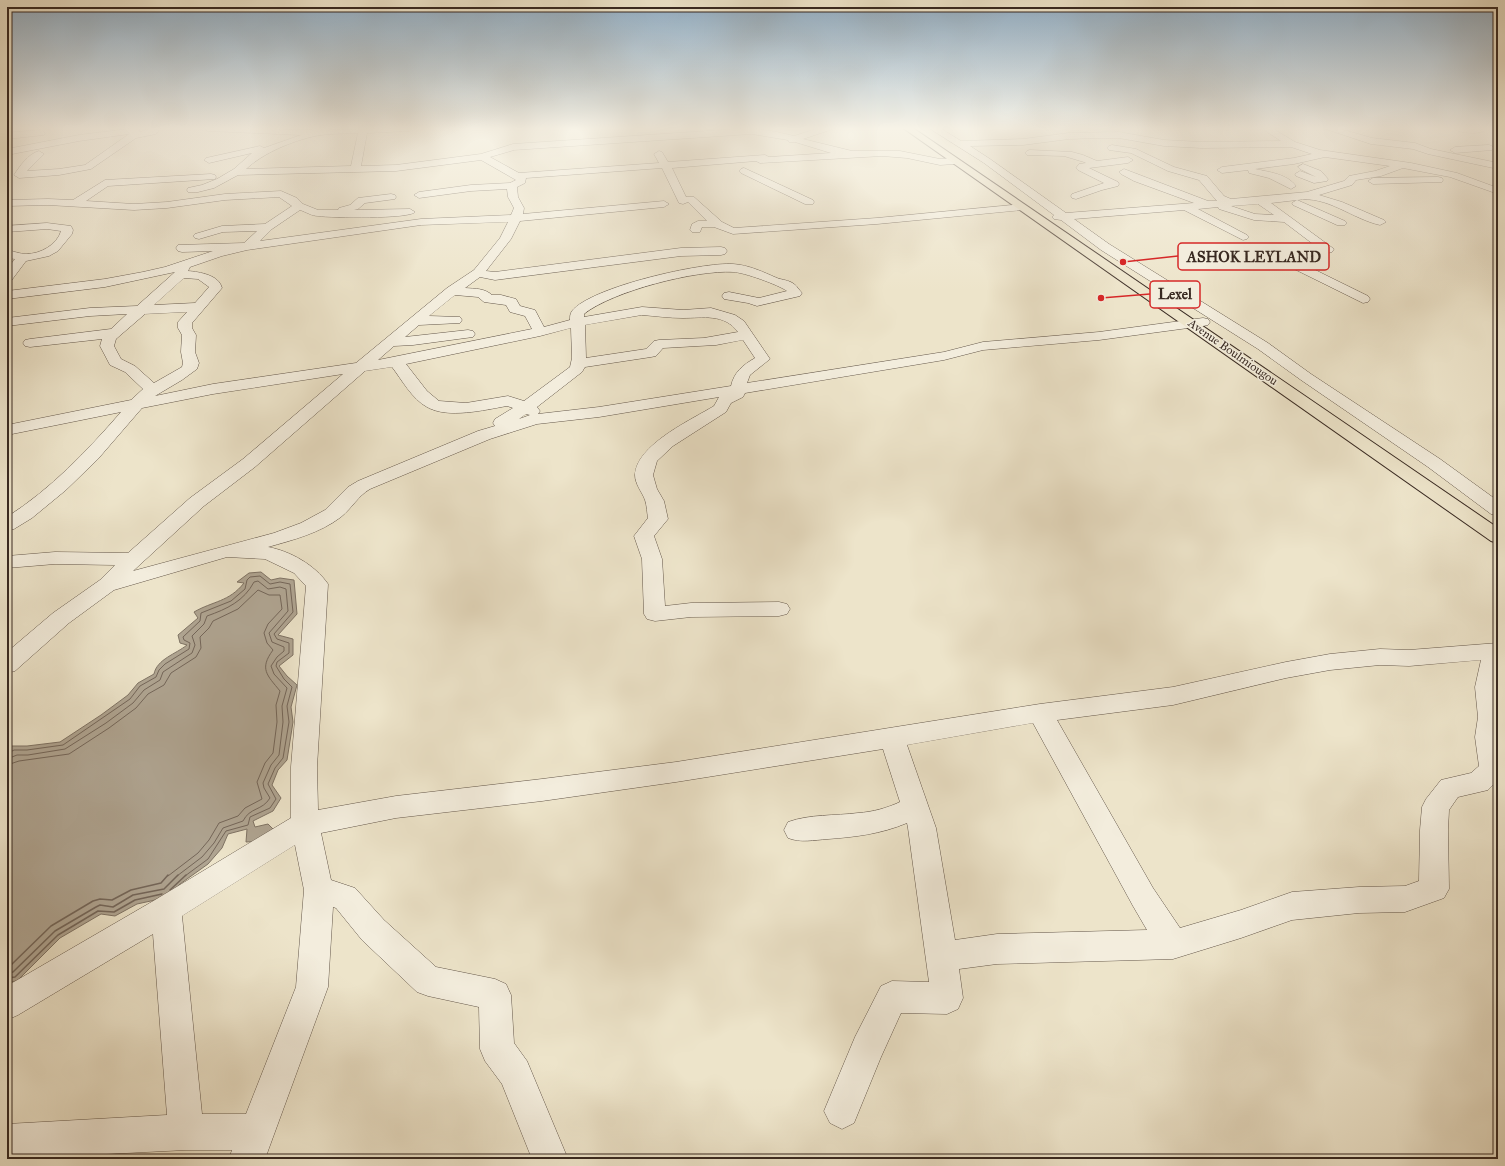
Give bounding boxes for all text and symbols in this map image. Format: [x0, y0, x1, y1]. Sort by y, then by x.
callout: ASHOK LEYLAND [1178, 243, 1329, 270]
text: ASHOK LEYLAND [1186, 248, 1321, 266]
callout: Lexel [1150, 281, 1200, 308]
text: Lexel [1158, 285, 1193, 303]
street label: Avenue Boulmiougou [1184, 315, 1281, 389]

